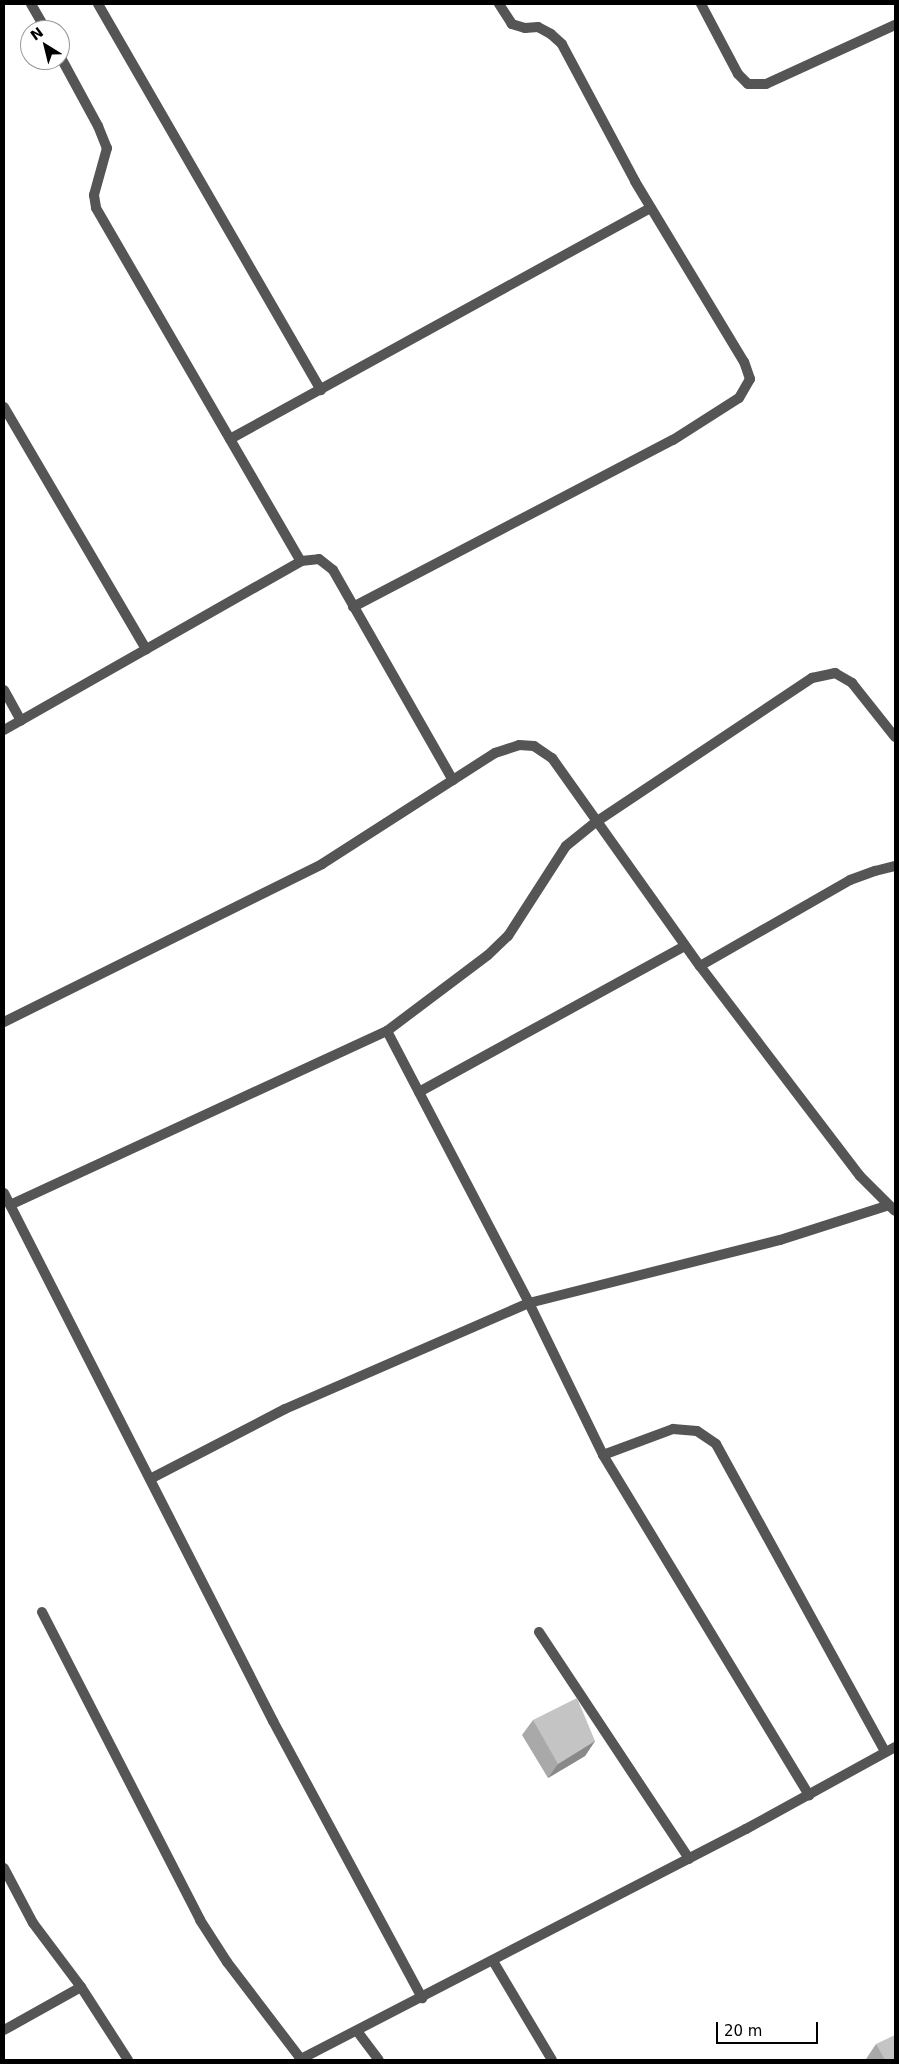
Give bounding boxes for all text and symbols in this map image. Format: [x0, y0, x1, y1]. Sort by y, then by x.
north arrow [20, 20, 70, 70]
text: N [27, 24, 46, 44]
scale bar [719, 2012, 822, 2044]
text: 20 m [724, 2022, 762, 2040]

